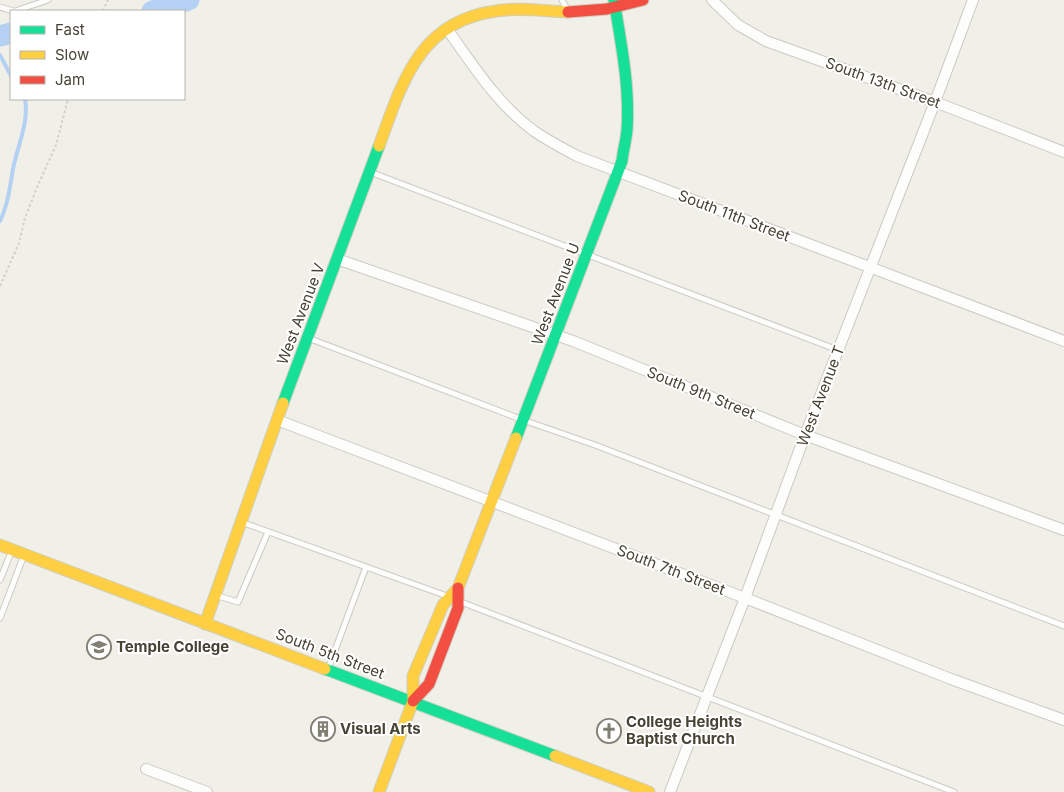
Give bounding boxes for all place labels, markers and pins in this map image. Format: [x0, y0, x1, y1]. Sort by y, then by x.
school or university icon: Temple College [86, 634, 112, 660]
place label: Temple College [116, 637, 229, 656]
place label: College Heights Baptist Church [626, 712, 742, 748]
building icon: Visual Arts [310, 716, 336, 742]
church icon: College Heights Baptist Church [596, 718, 622, 744]
place label: Visual Arts [340, 719, 421, 738]

